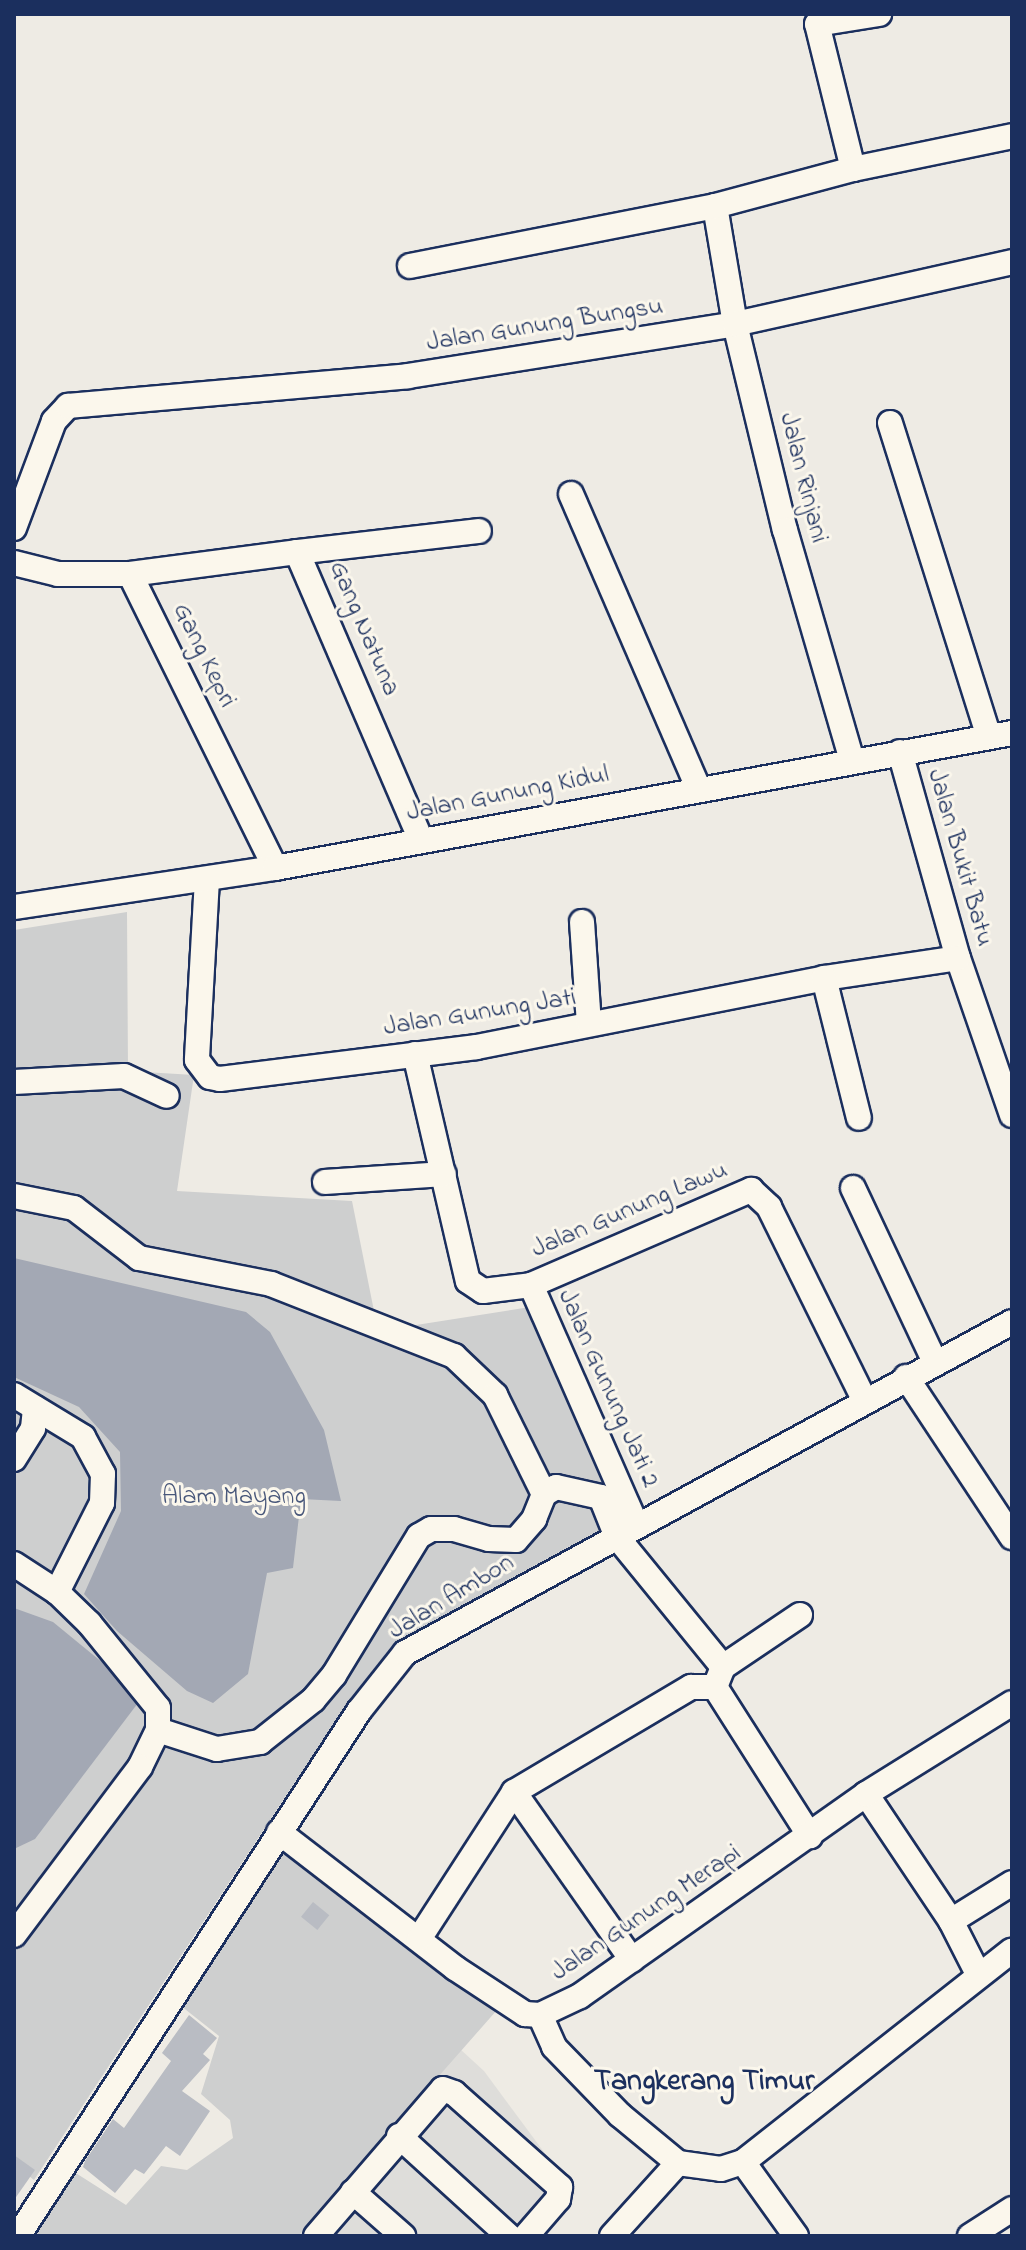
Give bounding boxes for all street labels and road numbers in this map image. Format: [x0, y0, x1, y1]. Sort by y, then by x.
street label: Jalan Gunung Bungsu [425, 292, 665, 360]
street label: Jalan Rinjani [771, 410, 833, 546]
street label: Gang Natuna [321, 557, 405, 701]
street label: Gang Kepri [164, 599, 242, 713]
street label: Jalan Gunung Kidul [404, 760, 612, 830]
street label: Jalan Bukit Batu [919, 766, 999, 950]
street label: Jalan Gunung Jati [382, 983, 578, 1045]
street label: Jalan Gunung Lawu [527, 1156, 733, 1266]
street label: Jalan Gunung Jati 2 [549, 1285, 665, 1493]
street label: Jalan Ambon [384, 1548, 520, 1648]
street label: Jalan Gunung Merapi [546, 1839, 748, 1989]

